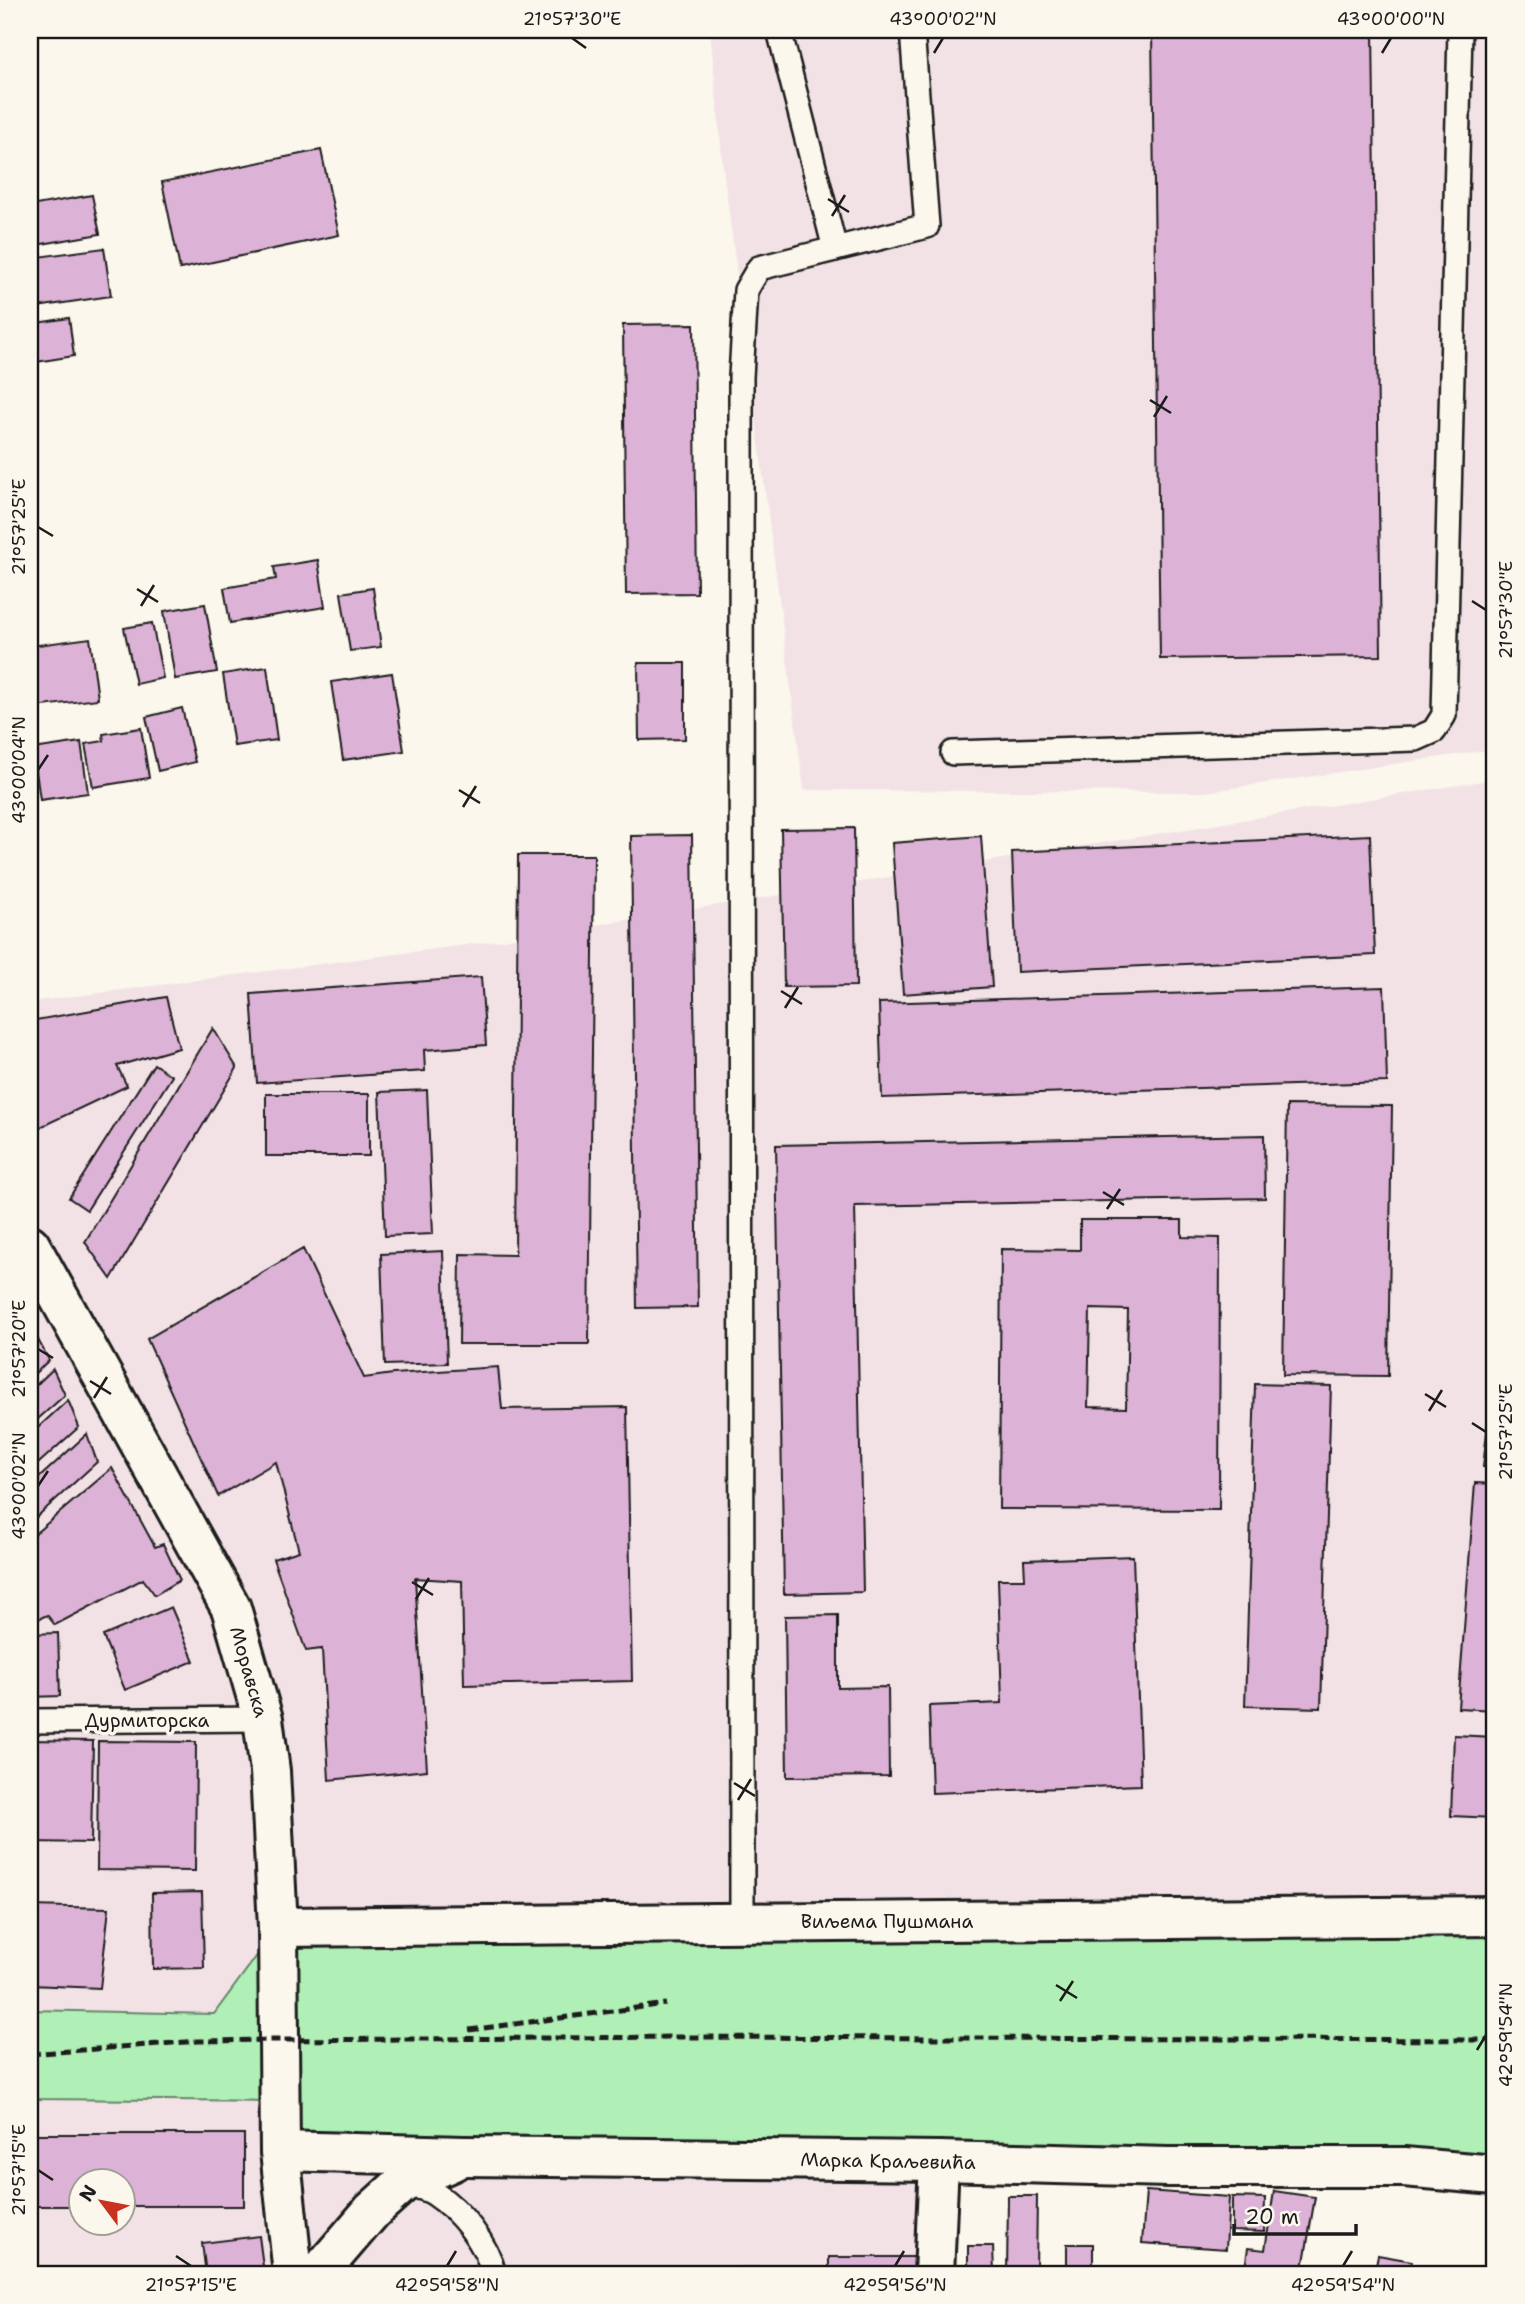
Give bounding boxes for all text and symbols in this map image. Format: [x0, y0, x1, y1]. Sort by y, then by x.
text: 21°57'30"E [523, 7, 621, 31]
text: 43°00'02"N [889, 7, 997, 31]
text: 43°00'00"N [1337, 7, 1445, 31]
text: 21°57'25"E [7, 479, 31, 575]
text: 21°57'30"E [1494, 561, 1518, 659]
text: 43°00'04"N [7, 716, 31, 824]
text: 21°57'20"E [7, 1300, 31, 1398]
text: 21°57'25"E [1494, 1384, 1518, 1480]
text: 43°00'02"N [7, 1432, 31, 1540]
street label: Моравска [224, 1624, 274, 1721]
street label: Дурмиторска [85, 1708, 209, 1733]
street label: Виљема Пушмана [801, 1909, 973, 1934]
text: 42°59'54"N [1494, 1983, 1518, 2087]
text: 21°57'15"E [7, 2124, 31, 2216]
street label: Марка Краљевића [800, 2147, 976, 2175]
north arrow [66, 2168, 136, 2238]
text: N [73, 2180, 103, 2206]
scale bar [1234, 2192, 1357, 2236]
text: 20 m [1245, 2203, 1299, 2231]
text: 21°57'15"E [145, 2273, 237, 2297]
text: 42°59'58"N [395, 2273, 499, 2297]
text: 42°59'56"N [843, 2273, 947, 2297]
text: 42°59'54"N [1291, 2273, 1395, 2297]

